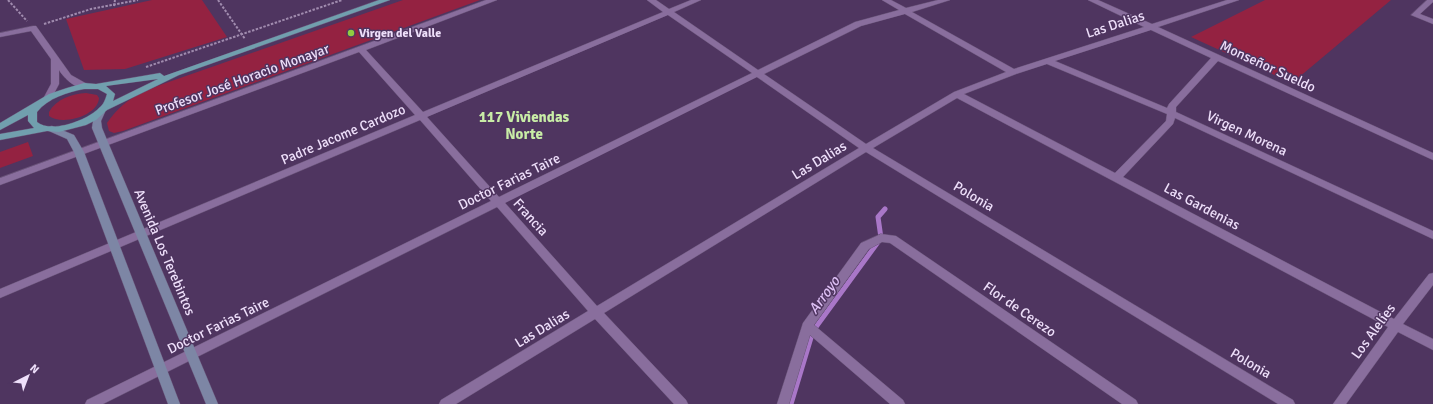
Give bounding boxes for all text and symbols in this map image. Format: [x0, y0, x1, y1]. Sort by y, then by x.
street label: Las Dalias [1084, 7, 1147, 42]
place label: Virgen del Valle [359, 26, 441, 41]
marker: Virgen del Valle [346, 28, 356, 38]
street label: Monseñor Sueldo [1217, 37, 1318, 96]
street label: Profesor José Horacio Monayar [153, 40, 332, 119]
street label: Padre Jacome Cardozo [278, 101, 408, 168]
street label: Virgen Morena [1204, 107, 1290, 160]
district label: 117 Viviendas Norte [479, 108, 570, 143]
street label: Las Dalias [789, 138, 850, 183]
street label: Doctor Farias Taire [455, 149, 563, 213]
street label: Polonia [950, 178, 997, 215]
street label: Las Gardenias [1161, 179, 1243, 234]
street label: Avenida Los Terebintos [130, 186, 199, 318]
street label: Francia [509, 195, 552, 240]
water label: Arroyo [804, 272, 844, 317]
street label: Flor de Cerezo [980, 278, 1059, 341]
street label: Doctor Farias Taire [164, 293, 272, 357]
street label: Los Alelíes [1348, 300, 1399, 362]
street label: Las Dalias [512, 306, 573, 351]
street label: Polonia [1227, 345, 1274, 382]
north arrow [8, 356, 48, 396]
text: N [27, 362, 42, 376]

